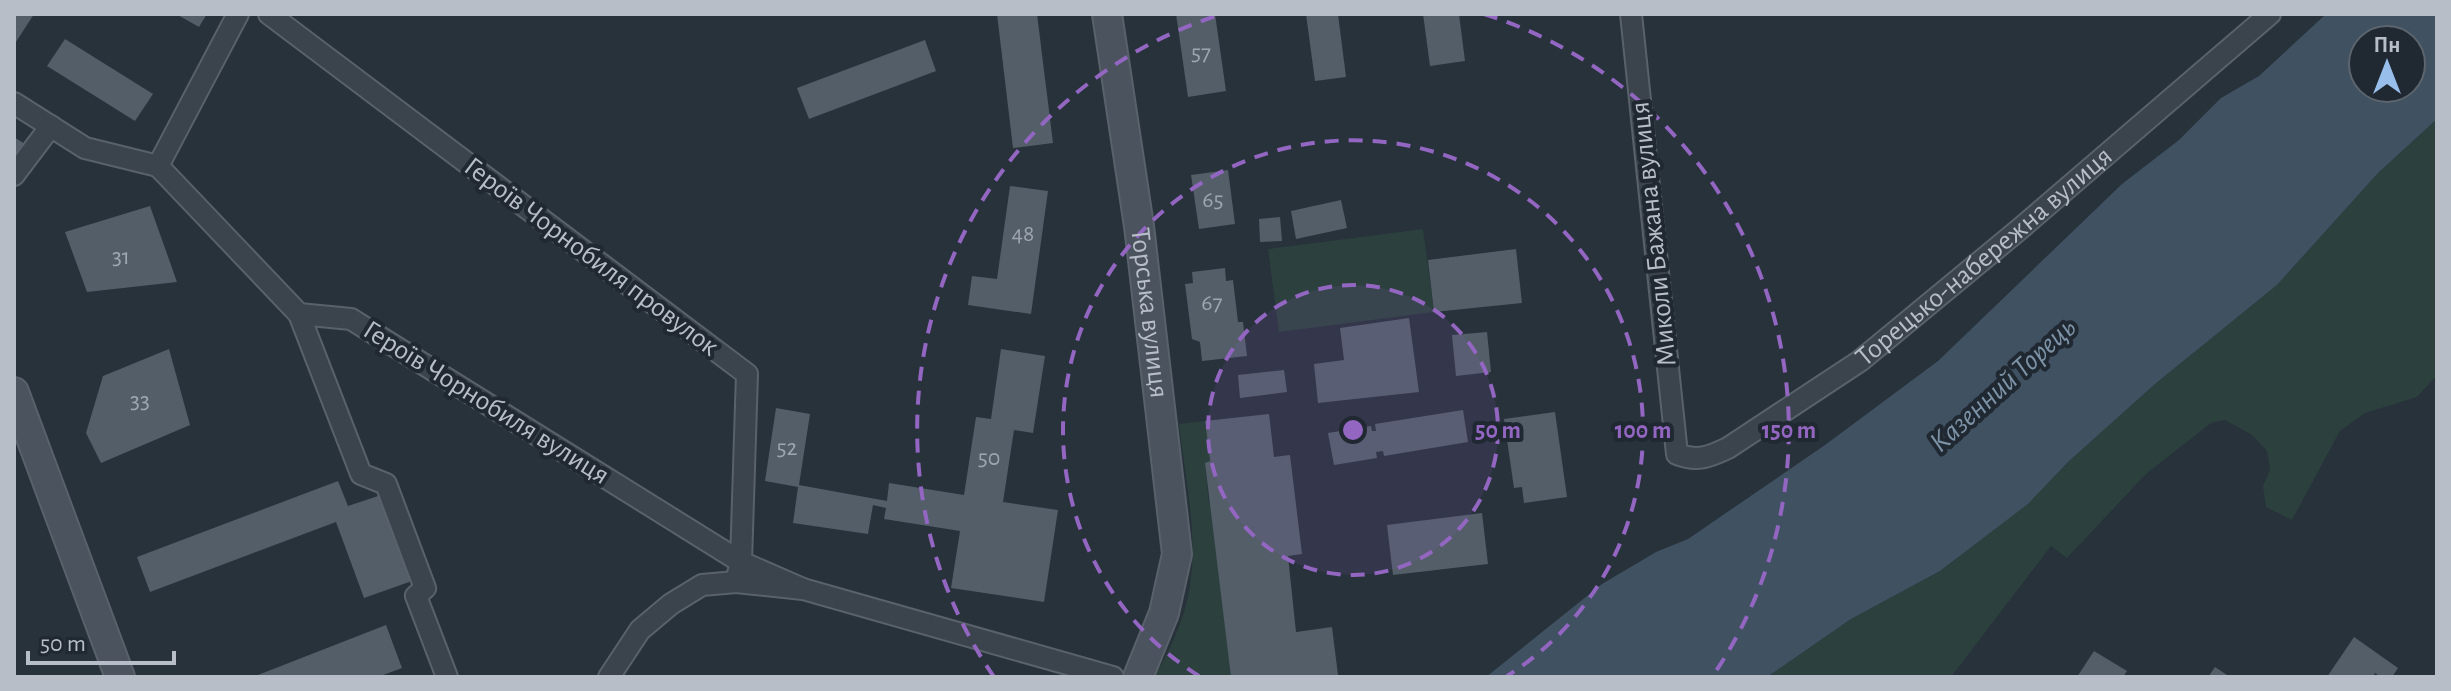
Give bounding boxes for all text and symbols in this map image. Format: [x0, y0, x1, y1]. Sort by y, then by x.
north arrow [2347, 24, 2427, 104]
text: Пн [2374, 34, 2400, 56]
house number: 57 [1191, 41, 1211, 65]
street label: Миколи Бажана вулиця [1626, 100, 1682, 368]
street label: Торецько-набережна вулиця [1851, 142, 2118, 372]
street label: Героїв Чорнобиля провулок [459, 152, 724, 362]
house number: 65 [1202, 188, 1224, 212]
house number: 48 [1012, 222, 1034, 246]
street label: Торська вулиця [1125, 226, 1173, 400]
house number: 31 [112, 245, 130, 269]
house number: 67 [1201, 291, 1223, 315]
water label: Казенний Торець [1924, 312, 2082, 458]
street label: Героїв Чорнобиля вулиця [358, 316, 614, 490]
house number: 33 [130, 389, 150, 413]
centre of rings [1339, 416, 1367, 444]
text: 50 m [1475, 419, 1521, 443]
text: 100 m [1615, 419, 1671, 443]
text: 150 m [1762, 419, 1816, 443]
house number: 52 [777, 436, 798, 460]
house number: 50 [978, 446, 1000, 470]
scale bar [28, 615, 174, 665]
text: 50 m [40, 632, 86, 656]

